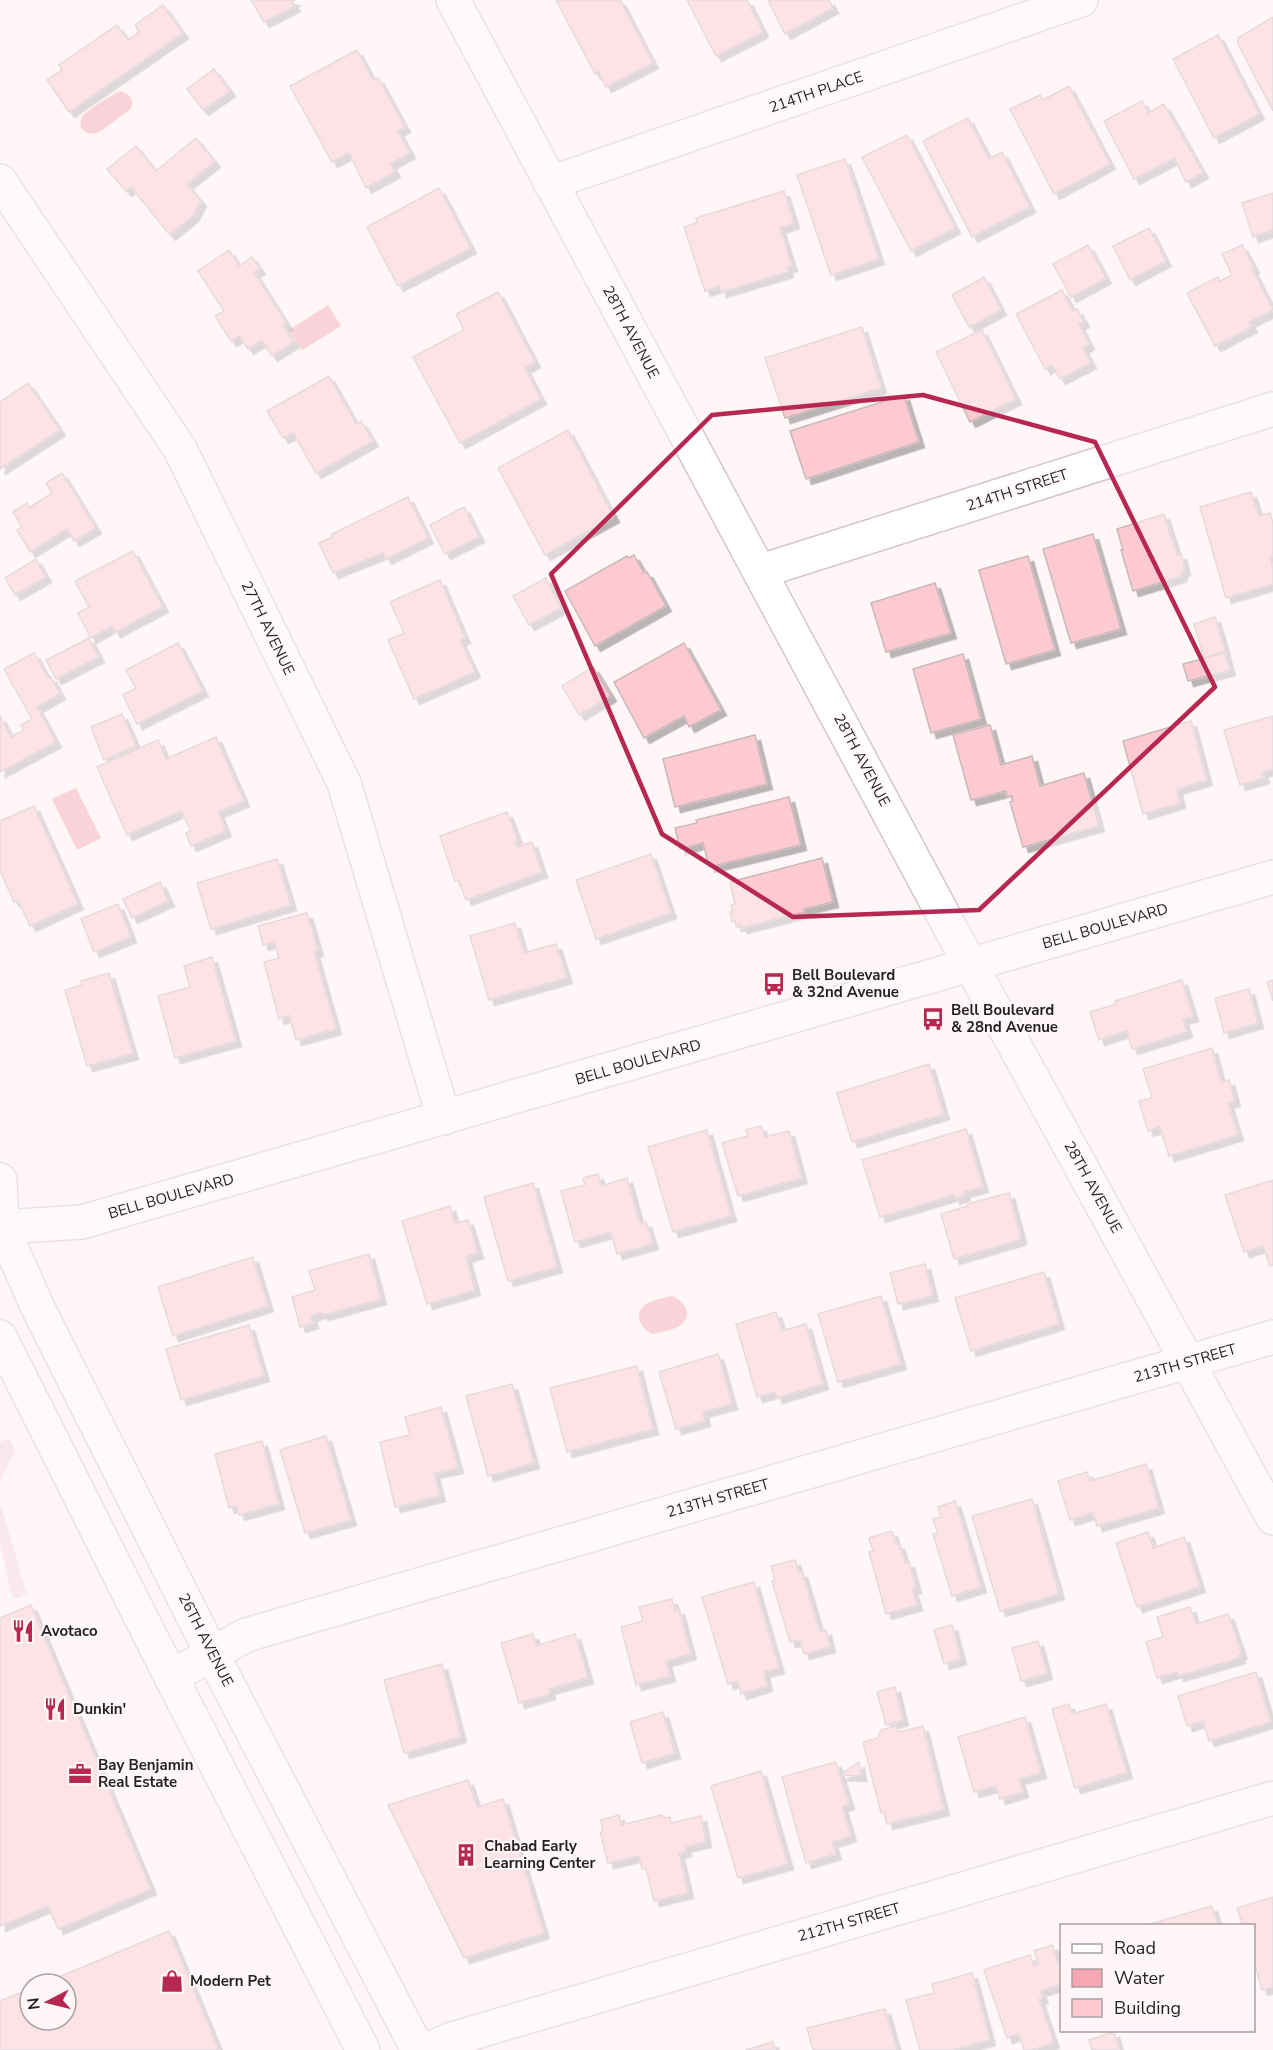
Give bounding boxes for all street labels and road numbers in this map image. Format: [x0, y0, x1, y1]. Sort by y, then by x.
street label: 214TH PLACE [766, 67, 866, 117]
street label: 28TH AVENUE [598, 282, 664, 382]
street label: 214TH STREET [964, 464, 1070, 516]
street label: 27TH AVENUE [237, 578, 299, 678]
street label: 28TH AVENUE [829, 710, 895, 810]
street label: BELL BOULEVARD [1040, 898, 1170, 954]
street label: BELL BOULEVARD [573, 1034, 703, 1090]
street label: 28TH AVENUE [1059, 1137, 1127, 1237]
street label: BELL BOULEVARD [106, 1168, 236, 1224]
street label: 213TH STREET [1131, 1339, 1239, 1387]
street label: 213TH STREET [664, 1474, 772, 1522]
street label: 26TH AVENUE [174, 1590, 238, 1690]
street label: 212TH STREET [795, 1898, 903, 1946]

